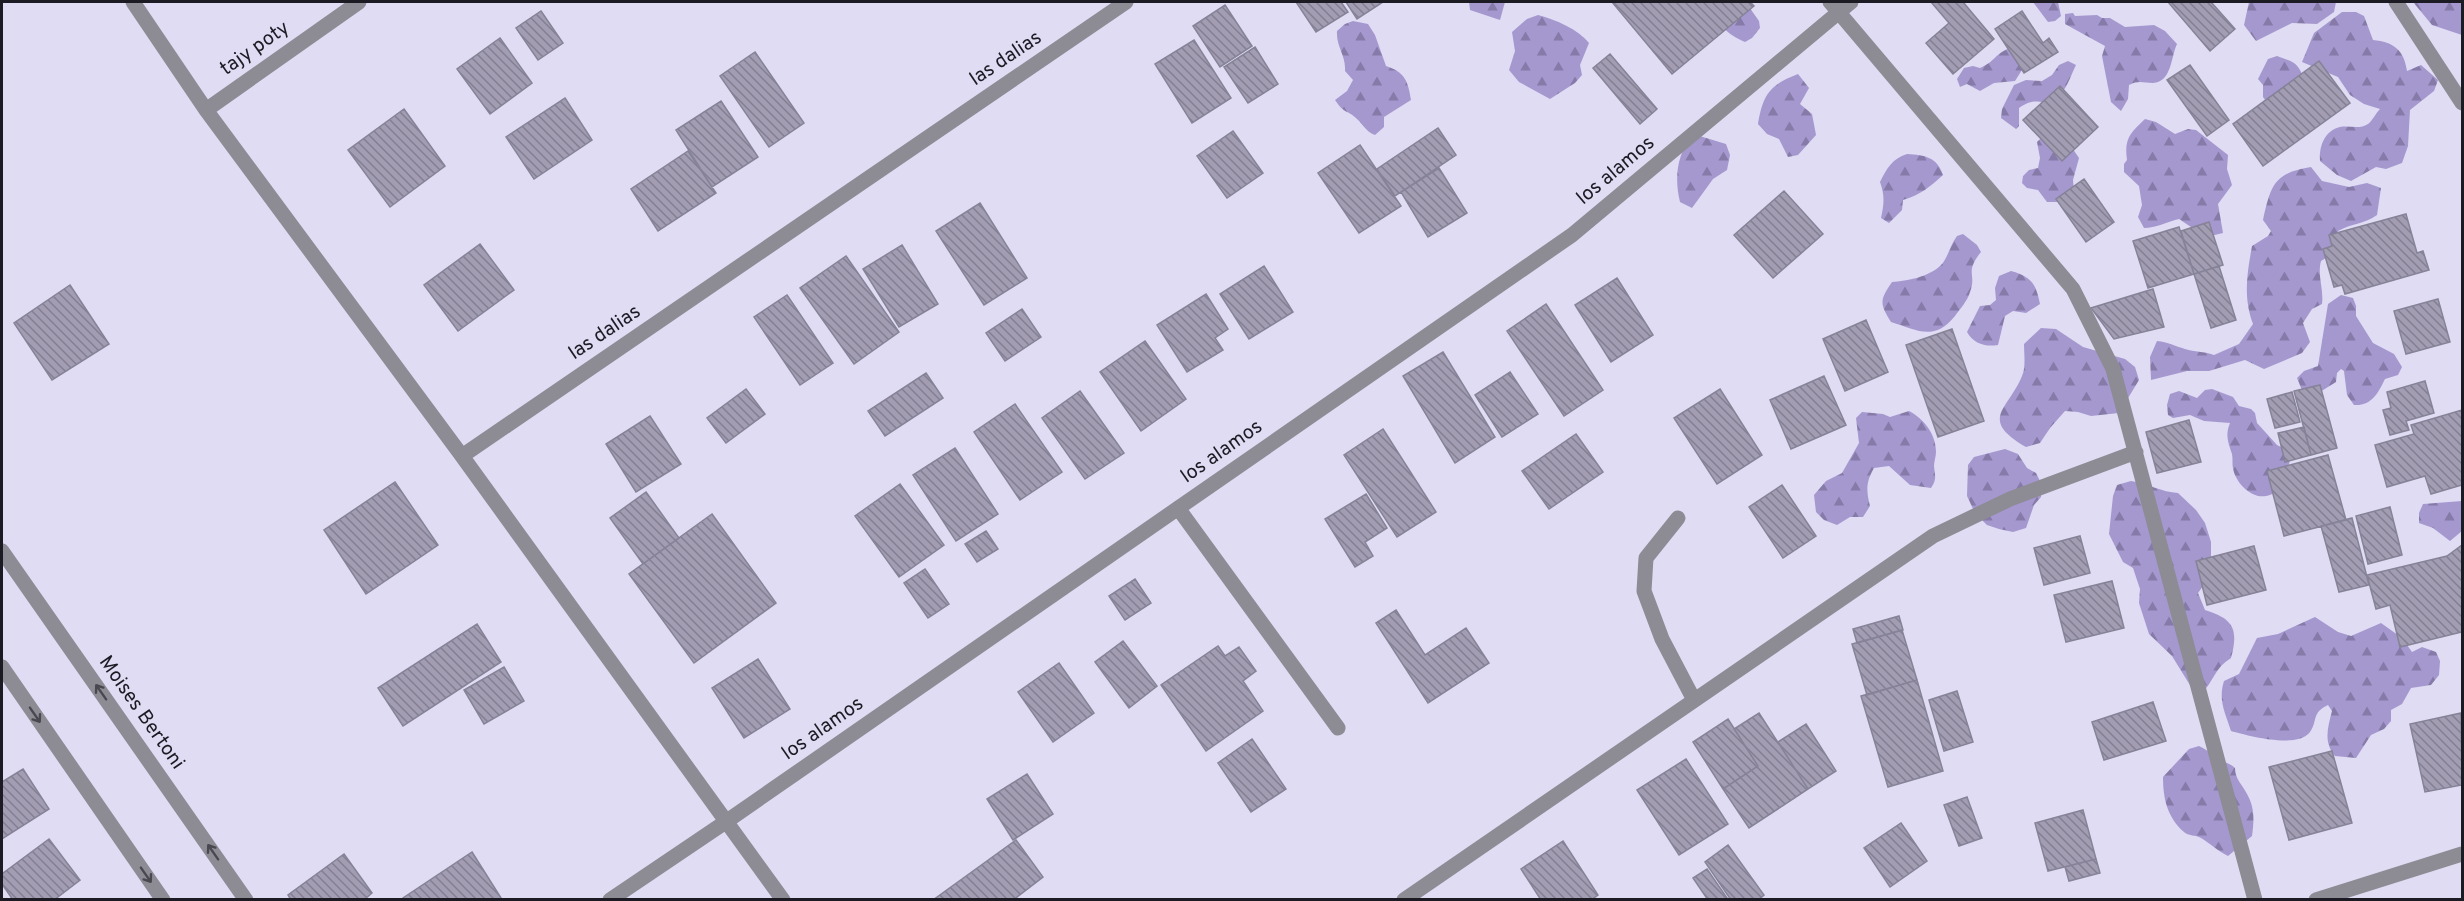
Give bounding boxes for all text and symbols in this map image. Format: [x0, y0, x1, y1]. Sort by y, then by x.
street label: tajy poty [215, 16, 295, 82]
street label: las dalias [965, 25, 1047, 93]
street label: los alamos [1571, 131, 1661, 211]
street label: las dalias [564, 299, 646, 367]
street label: los alamos [1176, 414, 1268, 490]
street label: Moises Bertoni [92, 651, 190, 775]
one-way arrow [95, 684, 107, 701]
street label: los alamos [777, 691, 869, 767]
one-way arrow [29, 707, 41, 723]
one-way arrow [207, 844, 219, 860]
one-way arrow [140, 867, 152, 883]

